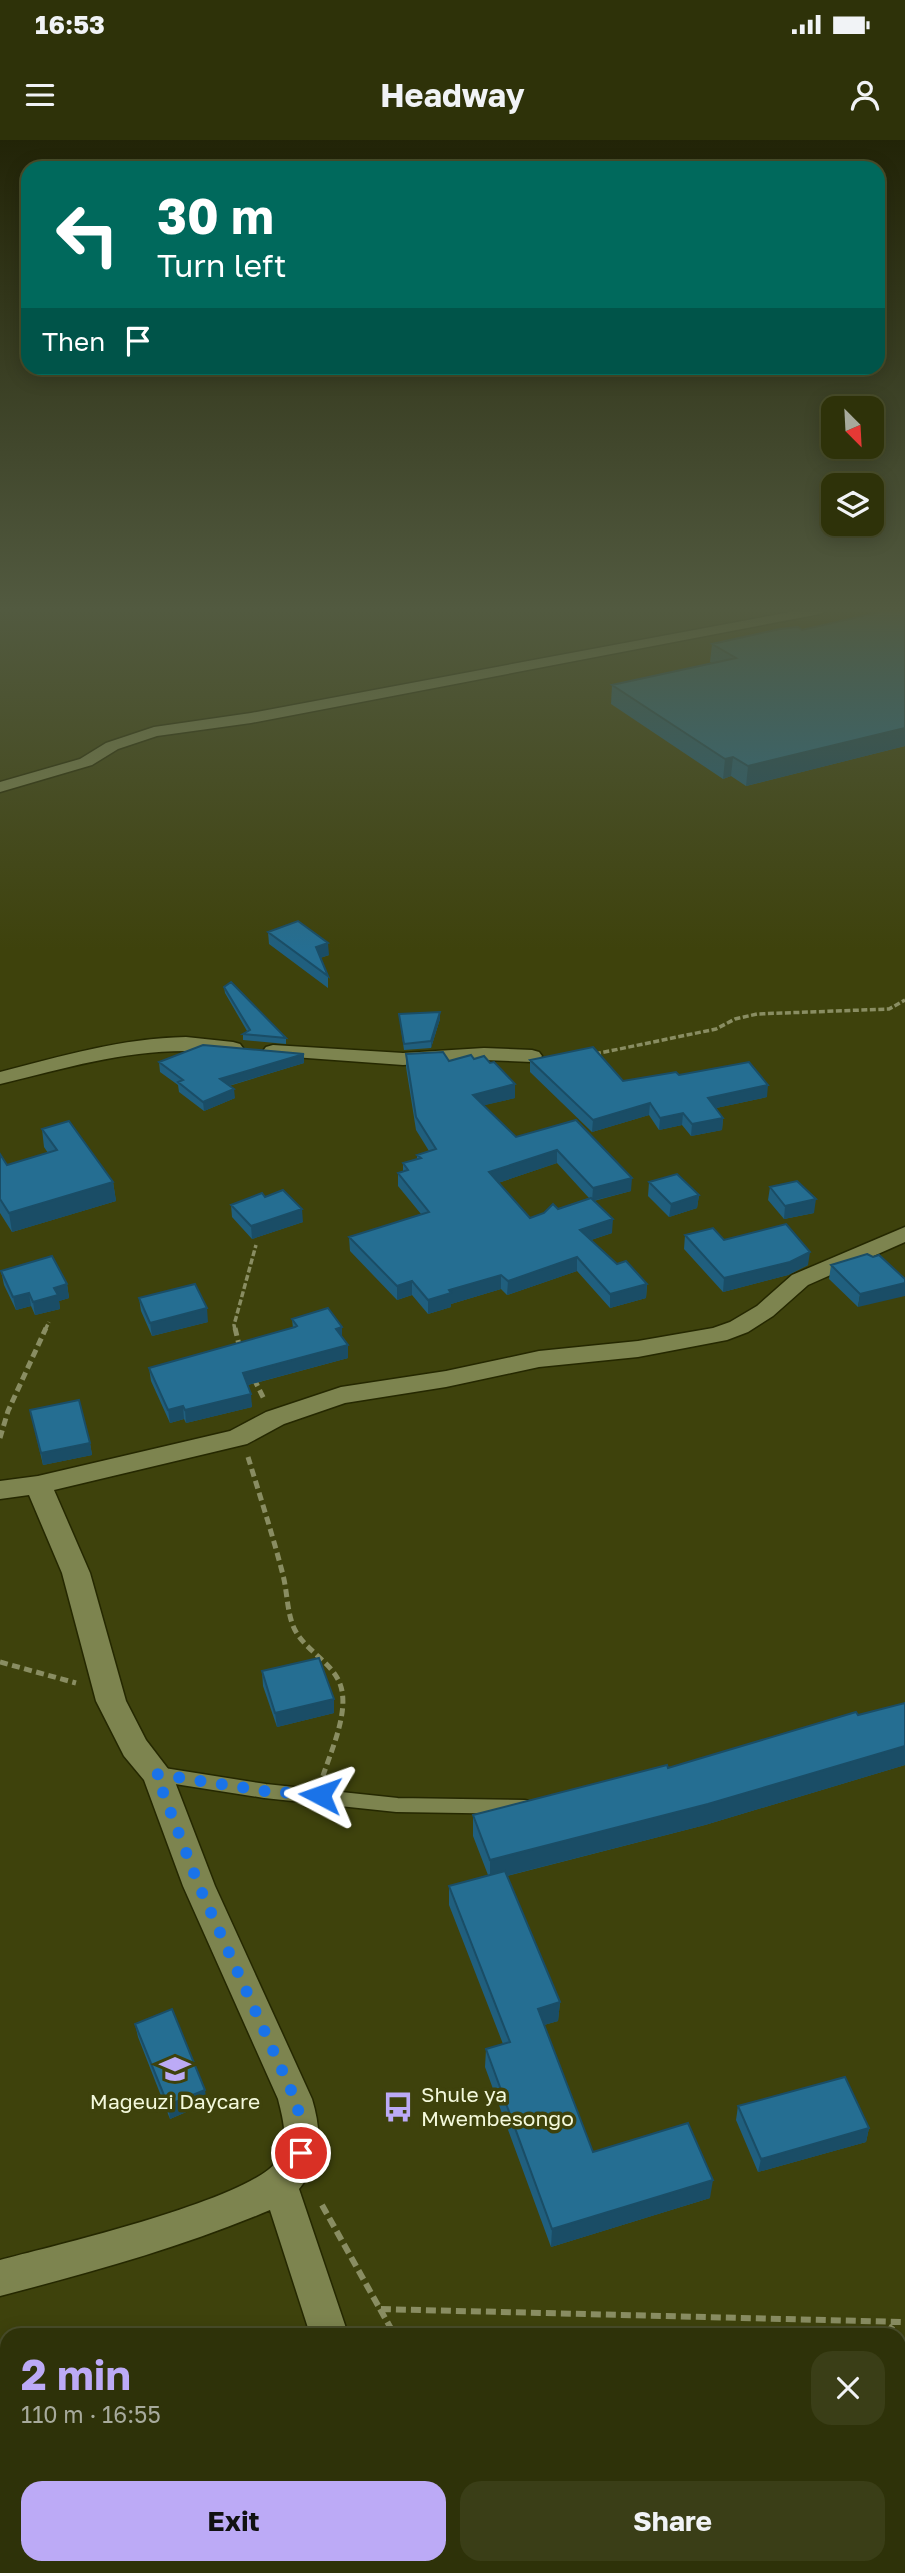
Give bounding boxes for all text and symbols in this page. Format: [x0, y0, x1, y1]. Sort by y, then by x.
text: 16:53 [35, 9, 105, 40]
icon: menu [21, 76, 59, 114]
text: Headway [380, 76, 525, 114]
icon: person [846, 76, 884, 114]
text: 30 m [157, 186, 274, 245]
icon: left [42, 189, 133, 280]
text: Turn left [157, 246, 286, 284]
icon: arrive [119, 322, 157, 360]
text: Then [42, 326, 105, 357]
north arrow [821, 396, 884, 458]
map controls [821, 396, 884, 536]
button: layers [821, 473, 884, 536]
position arrow [283, 1758, 357, 1832]
school or university icon: Mageuzi Daycare [158, 2052, 192, 2086]
place label: Shule ya Mwembesongo [421, 2081, 574, 2131]
place label: Mageuzi Daycare [90, 2088, 260, 2114]
bus stop icon: Shule ya Mwembesongo [381, 2090, 415, 2124]
pin [271, 2123, 331, 2183]
icon: arrive [282, 2134, 320, 2172]
text: 2 min [21, 2349, 131, 2399]
button: close [811, 2351, 885, 2425]
text: 110 m · 16:55 [21, 2400, 161, 2428]
button: Exit [21, 2481, 446, 2561]
button: Share [460, 2481, 885, 2561]

